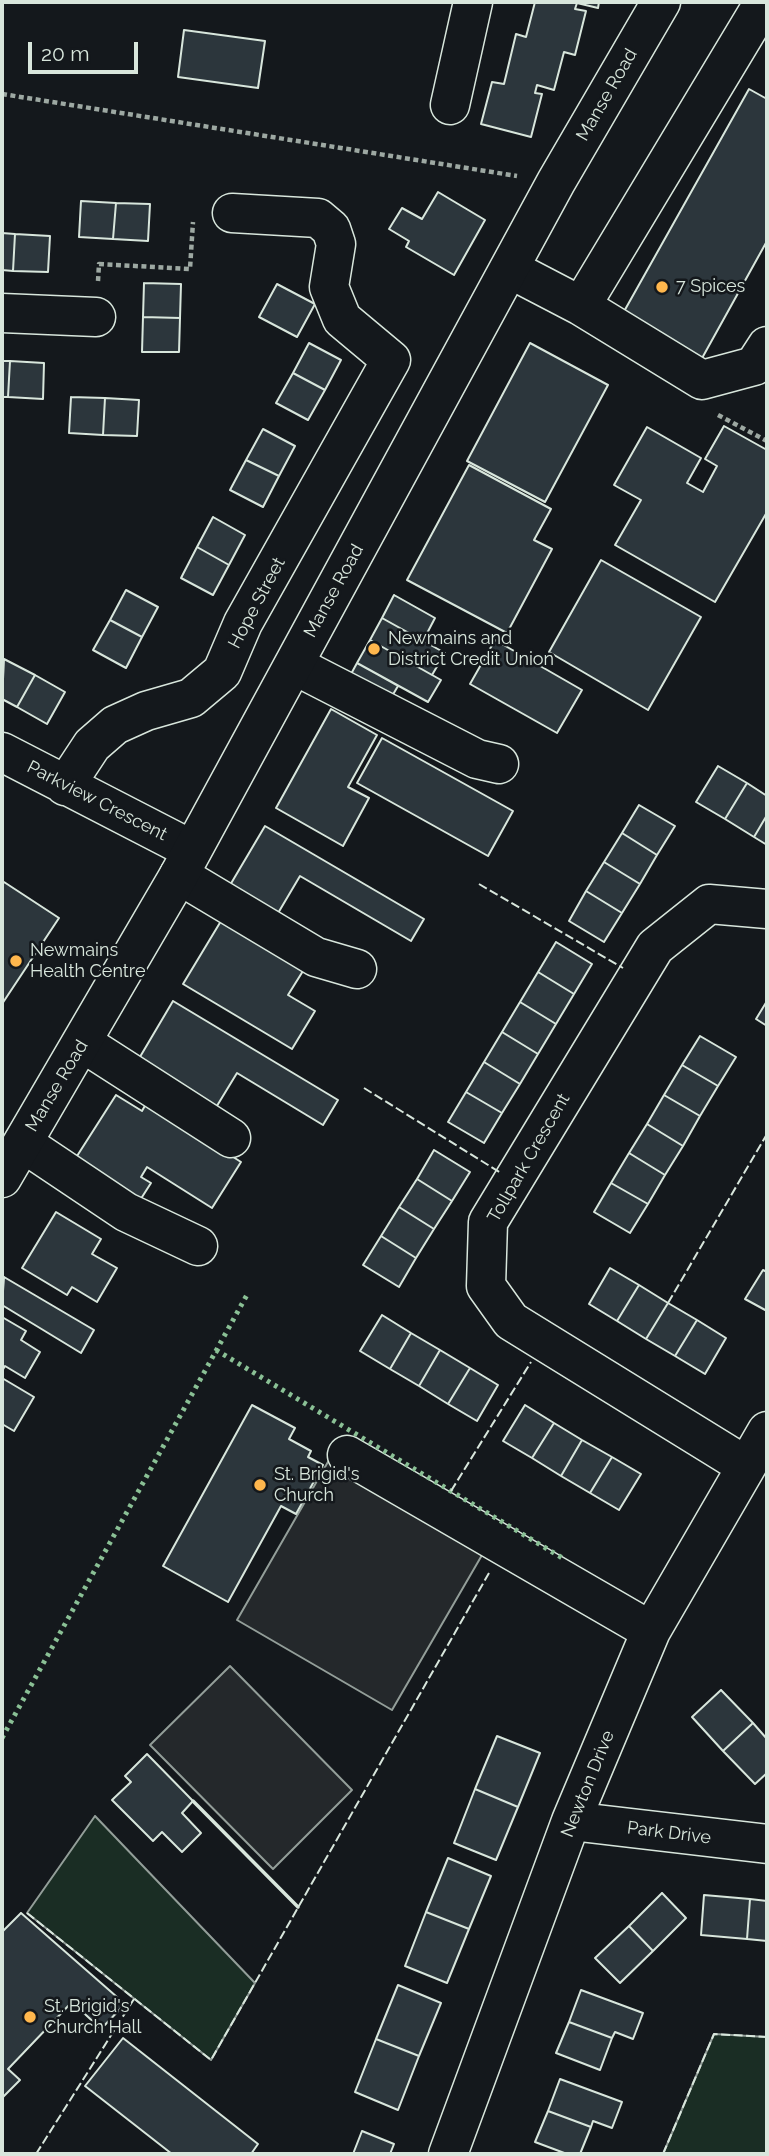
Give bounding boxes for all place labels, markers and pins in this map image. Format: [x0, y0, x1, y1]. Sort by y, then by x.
place label: 7 Spices [676, 276, 745, 298]
marker: 7 Spices [654, 279, 670, 295]
place label: Newmains and District Credit Union [388, 628, 554, 670]
marker: Newmains and District Credit Union [366, 641, 382, 657]
place label: Newmains Health Centre [30, 940, 145, 982]
marker: Newmains Health Centre [8, 953, 24, 969]
place label: St. Brigid's Church [274, 1464, 359, 1506]
marker: St. Brigid's Church [252, 1477, 268, 1493]
place label: St. Brigid's Church Hall [44, 1996, 141, 2038]
marker: St. Brigid's Church Hall [22, 2009, 38, 2025]

